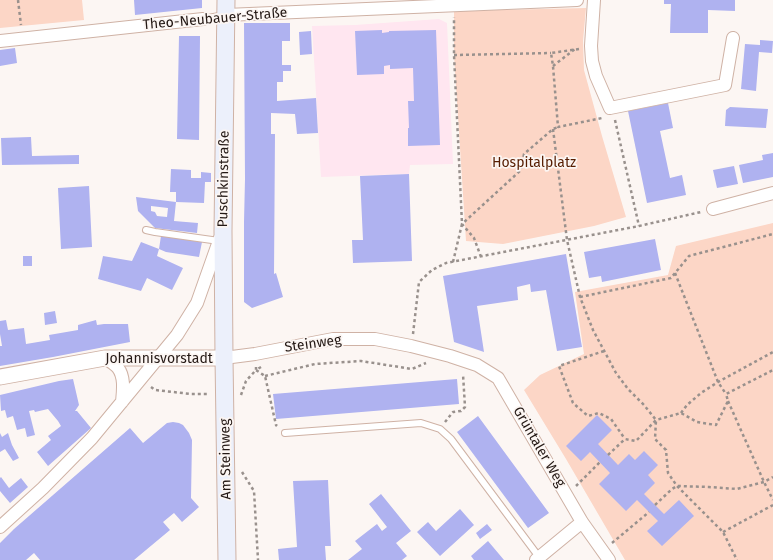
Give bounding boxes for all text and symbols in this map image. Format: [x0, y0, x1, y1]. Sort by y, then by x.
street label: Theo-Neubauer-Straße [142, 4, 288, 34]
street label: Puschkinstraße [215, 131, 233, 227]
park label: Hospitalplatz [492, 155, 576, 171]
street label: Steinweg [284, 332, 342, 356]
street label: Johannisvorstadt [105, 351, 213, 367]
street label: Grüntaler Weg [509, 404, 569, 490]
street label: Am Steinweg [217, 418, 235, 500]

